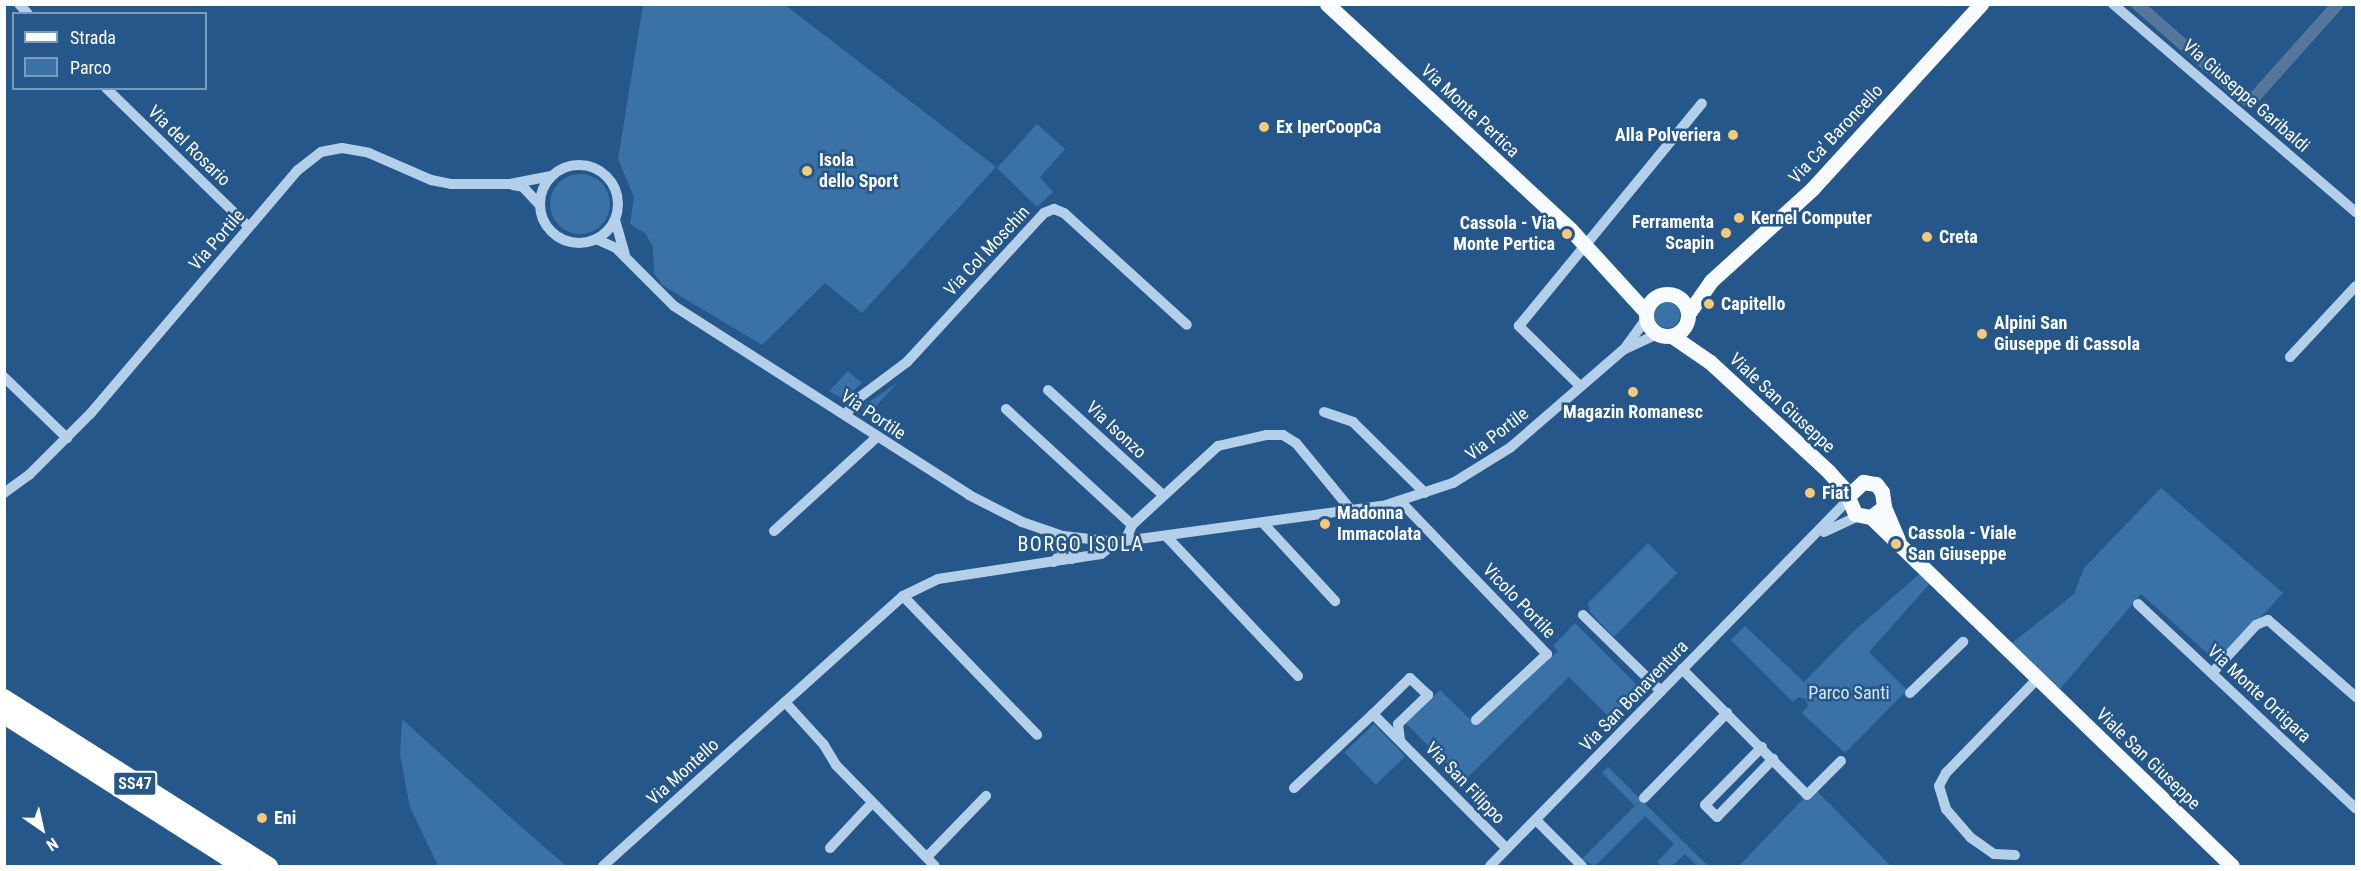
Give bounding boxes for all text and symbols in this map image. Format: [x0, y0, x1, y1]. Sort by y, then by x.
legend [12, 12, 207, 90]
text: Strada [70, 27, 116, 48]
street label: Via Giuseppe Garibaldi [2178, 35, 2314, 157]
text: Parco [70, 57, 111, 78]
street label: Via Monte Pertica [1416, 60, 1524, 162]
street label: Via Ca' Baroncello [1784, 80, 1888, 188]
street label: Via del Rosario [143, 101, 235, 191]
place label: Ex IperCoopCa [1276, 116, 1381, 138]
marker: Ex IperCoopCa [1257, 120, 1271, 134]
place label: Alla Polveriera [1615, 124, 1721, 146]
marker: Alla Polveriera [1726, 128, 1740, 142]
place label: Isola dello Sport [819, 150, 898, 192]
marker: Isola dello Sport [800, 164, 814, 178]
street label: Via Col Moschin [940, 202, 1034, 300]
street label: Via Portile [185, 205, 249, 275]
place label: Kernel Computer [1751, 207, 1872, 229]
marker: Kernel Computer [1732, 211, 1746, 225]
place label: Ferramenta Scapin [1632, 212, 1714, 254]
place label: Cassola - Via Monte Pertica [1453, 213, 1555, 256]
marker: Ferramenta Scapin [1719, 226, 1733, 240]
place label: Creta [1939, 226, 1978, 248]
marker: Cassola - Via Monte Pertica [1560, 227, 1574, 241]
marker: Creta [1920, 230, 1934, 244]
place label: Capitello [1721, 293, 1785, 315]
marker: Capitello [1702, 297, 1716, 311]
place label: Alpini San Giuseppe di Cassola [1994, 313, 2140, 356]
marker: Alpini San Giuseppe di Cassola [1975, 327, 1989, 341]
street label: Viale San Giuseppe [1725, 349, 1839, 457]
street label: Via Portile [836, 385, 910, 445]
marker: Magazin Romanesc [1626, 385, 1640, 399]
street label: Via Isonzo [1081, 397, 1151, 463]
place label: Magazin Romanesc [1563, 401, 1703, 423]
street label: Via Portile [1461, 403, 1533, 465]
place label: Fiat [1822, 482, 1849, 504]
marker: Fiat [1803, 486, 1817, 500]
place label: Madonna Immacolata [1337, 503, 1421, 546]
marker: Madonna Immacolata [1318, 517, 1332, 531]
place label: Cassola - Viale San Giuseppe [1908, 523, 2016, 566]
district label: BORGO ISOLA [1017, 532, 1145, 556]
marker: Cassola - Viale San Giuseppe [1889, 537, 1903, 551]
street label: Vicolo Portile [1478, 559, 1560, 643]
street label: Via San Bonaventura [1575, 636, 1693, 756]
street label: Via Monte Ortigara [2203, 641, 2315, 747]
park label: Parco Santi [1808, 682, 1890, 704]
street label: Viale San Giuseppe [2091, 704, 2205, 814]
street label: Via Montello [643, 734, 723, 810]
street label: Via San Filippo [1421, 738, 1509, 828]
road number: SS47 [111, 771, 159, 797]
north arrow [12, 799, 72, 859]
place label: Eni [274, 807, 296, 829]
marker: Eni [255, 811, 269, 825]
text: N [43, 834, 62, 855]

